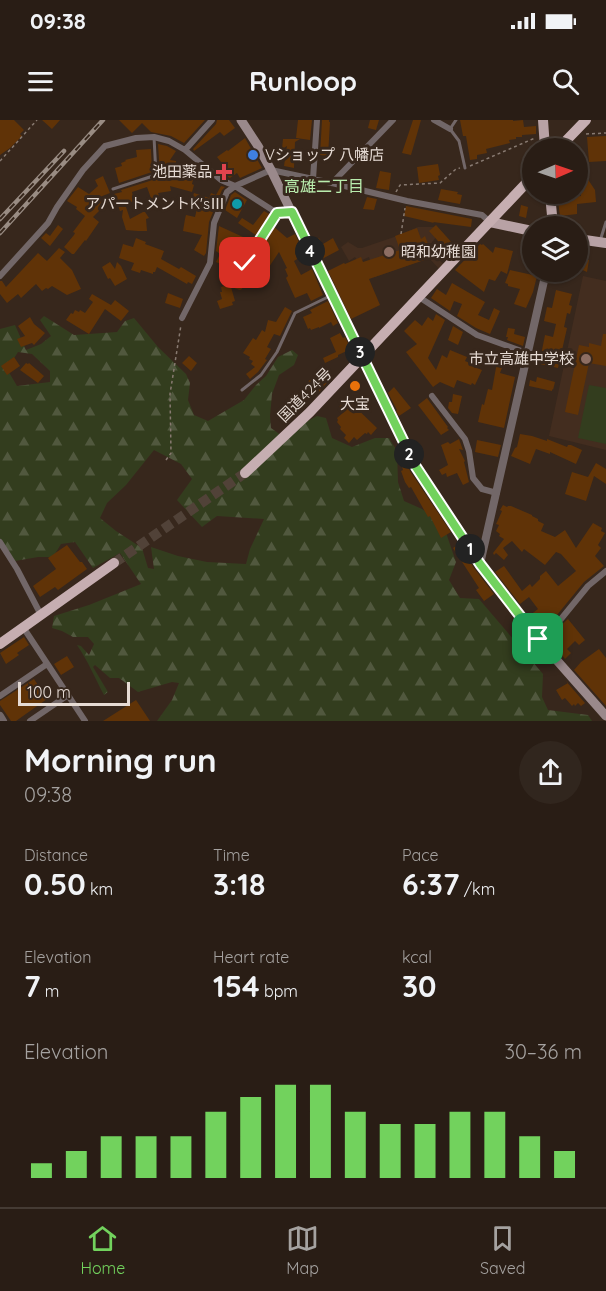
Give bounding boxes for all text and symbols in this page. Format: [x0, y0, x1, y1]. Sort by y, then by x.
text: 09:38 [30, 7, 86, 35]
text: Runloop [249, 64, 357, 98]
icon: menu [24, 65, 57, 98]
icon: search [549, 65, 582, 98]
north arrow [522, 138, 588, 204]
map controls [522, 138, 588, 282]
place label: Vショップ 八幡店 [265, 145, 384, 164]
marker: Vショップ 八幡店 [246, 148, 260, 162]
place label: 池田薬品 [152, 162, 212, 181]
marker: 池田薬品 [217, 165, 231, 179]
district label: 高雄二丁目 [284, 176, 364, 196]
place label: アパートメントK'sⅢ [85, 194, 225, 213]
marker: アパートメントK'sⅢ [230, 197, 244, 211]
button: layers [522, 216, 588, 282]
pin: 4 [295, 236, 325, 266]
pin [219, 237, 270, 288]
text: 4 [305, 241, 315, 261]
place label: 昭和幼稚園 [401, 242, 476, 261]
marker: 昭和幼稚園 [382, 245, 396, 259]
icon: check [228, 246, 261, 279]
pin: 3 [345, 337, 375, 367]
text: 3 [356, 342, 364, 362]
place label: 市立高雄中学校 [469, 349, 574, 368]
marker: 市立高雄中学校 [579, 352, 593, 366]
street label: 国道424号 [274, 364, 336, 426]
marker: 大宝 [348, 379, 362, 393]
place label: 大宝 [340, 394, 370, 413]
pin: 2 [394, 439, 424, 469]
text: 2 [404, 444, 414, 464]
pin: 1 [455, 534, 485, 564]
text: 1 [467, 539, 473, 559]
pin [512, 613, 563, 664]
icon: arrive [521, 622, 554, 655]
scale bar [18, 679, 130, 706]
text: 100 m [27, 682, 71, 702]
text: Morning run [24, 739, 217, 780]
button: share [519, 741, 582, 804]
text: 09:38 [24, 782, 72, 807]
text: Distance [24, 845, 88, 865]
text: Time [213, 845, 250, 865]
text: Pace [402, 845, 438, 865]
text: 0.50 [24, 865, 86, 903]
text: 3:18 [213, 865, 265, 903]
text: 6:37 [402, 865, 459, 903]
text: km [86, 879, 113, 899]
text: /km [459, 879, 495, 899]
text: Elevation [24, 947, 91, 967]
text: Heart rate [213, 947, 289, 967]
text: kcal [402, 947, 432, 967]
text: 7 [24, 967, 40, 1005]
text: 154 [213, 967, 260, 1005]
text: 30 [402, 967, 437, 1005]
text: m [40, 981, 59, 1001]
text: bpm [260, 981, 298, 1001]
text: Elevation [24, 1039, 108, 1064]
text: 30–36 m [504, 1039, 582, 1064]
tab: Home [80, 1222, 125, 1278]
tab: Map [286, 1222, 319, 1278]
tab: Saved [480, 1222, 526, 1278]

